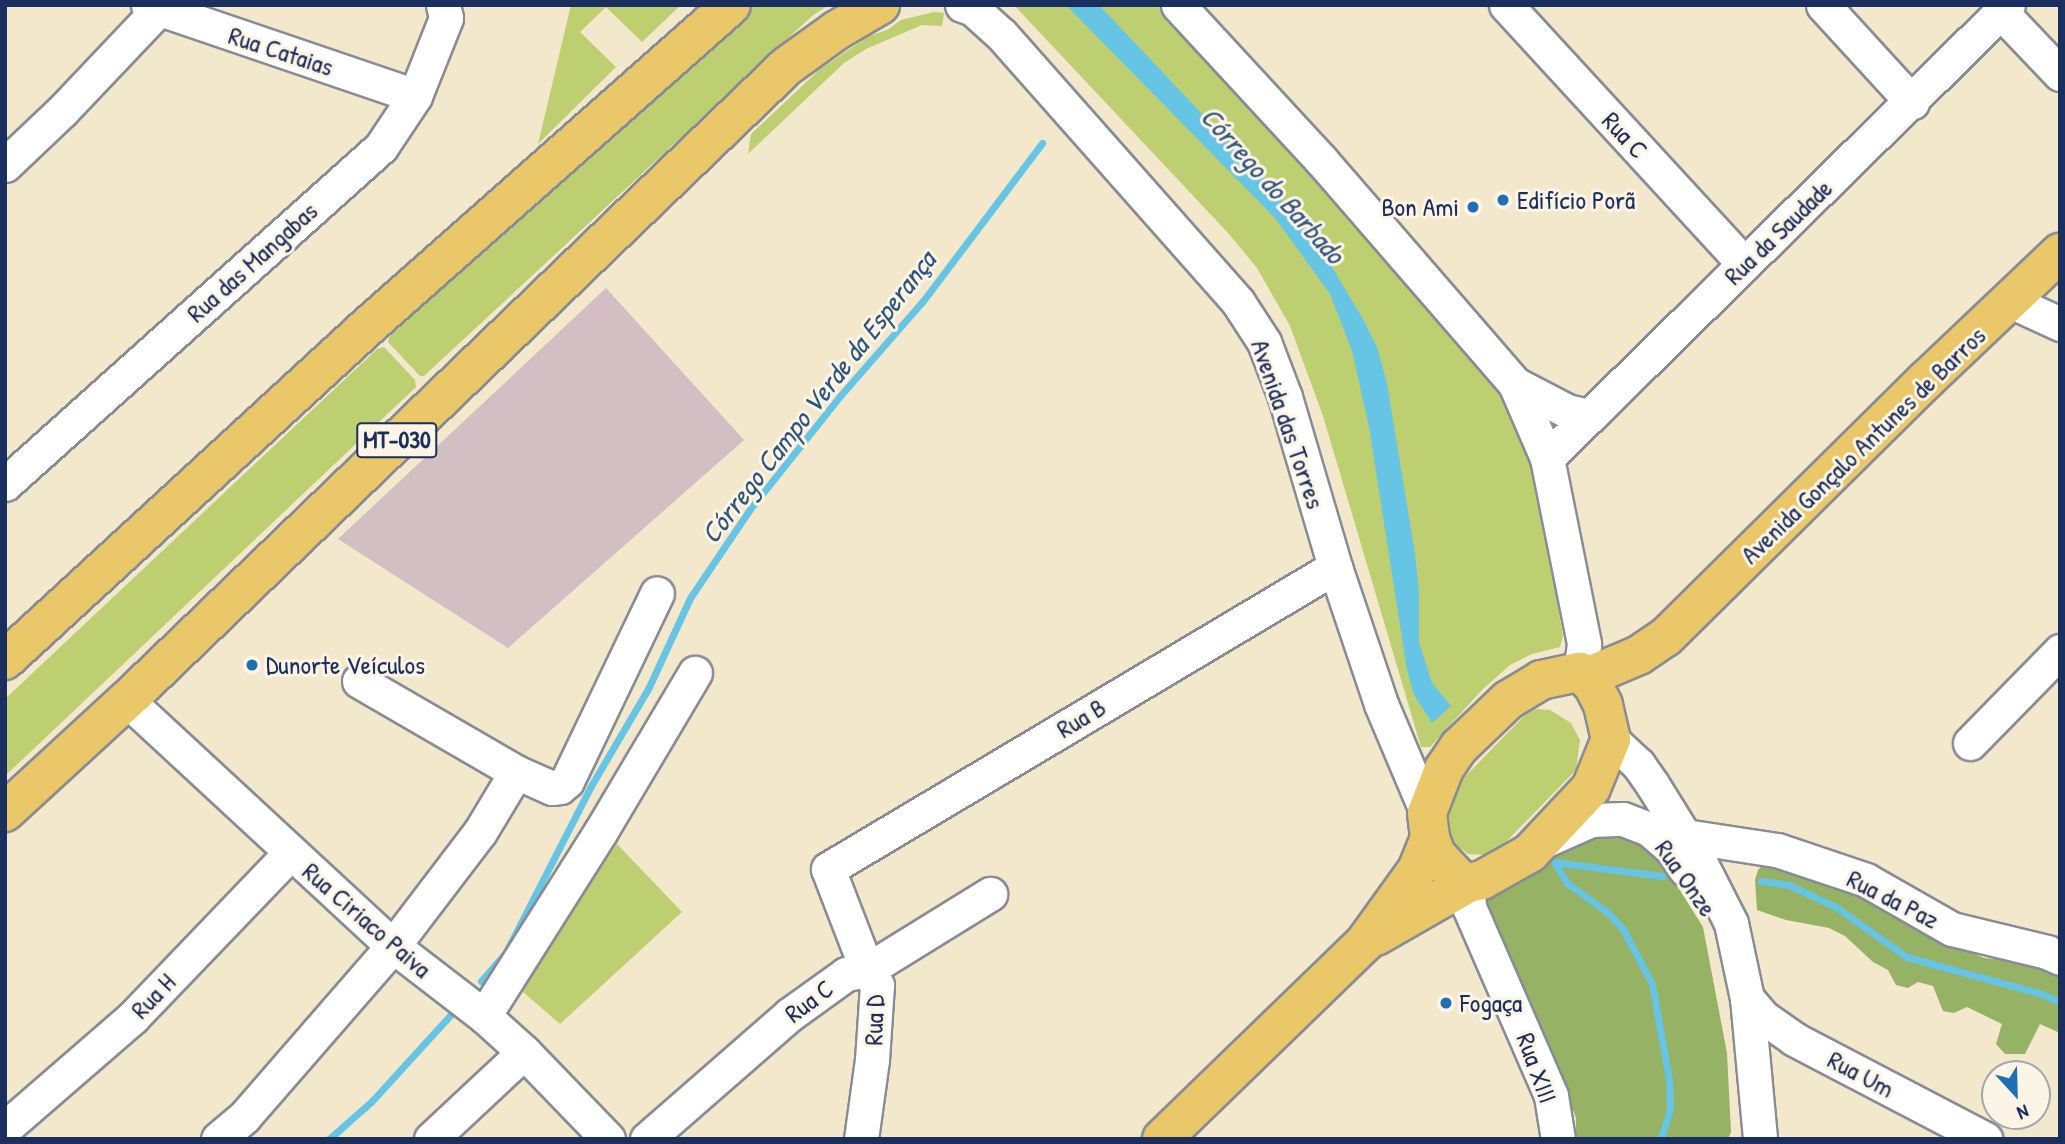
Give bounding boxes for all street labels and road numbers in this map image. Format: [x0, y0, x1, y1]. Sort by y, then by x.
street label: Rua Cataias [225, 19, 337, 83]
street label: Rua C [1596, 105, 1654, 165]
street label: Rua da Saudade [1718, 173, 1838, 291]
street label: Rua das Mangabas [180, 195, 324, 329]
street label: Avenida Gonçalo Antunes de Barros [1734, 320, 1992, 570]
street label: Avenida das Torres [1244, 335, 1332, 513]
road number: MT-030 [355, 419, 439, 460]
street label: Rua B [1051, 691, 1111, 745]
street label: Rua Onze [1649, 834, 1723, 922]
street label: Rua Ciriaco Paiva [296, 856, 438, 984]
street label: Rua da Paz [1842, 863, 1944, 935]
street label: Rua H [124, 967, 182, 1025]
street label: Rua C [779, 973, 839, 1029]
street label: Rua D [858, 994, 890, 1046]
street label: Rua XIII [1510, 1029, 1564, 1107]
street label: Rua Um [1823, 1044, 1899, 1104]

